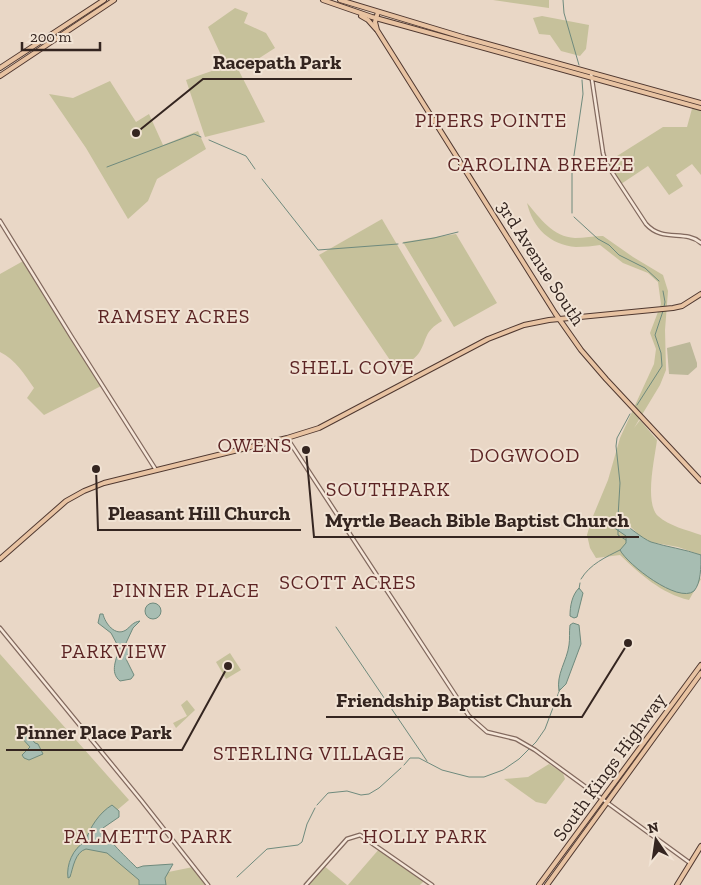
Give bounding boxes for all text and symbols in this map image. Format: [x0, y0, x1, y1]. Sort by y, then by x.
scale bar [22, 20, 100, 52]
text: 200 m [30, 28, 71, 46]
callout: Racepath Park [203, 44, 352, 79]
text: Racepath Park [213, 50, 341, 74]
district label: PIPERS POINTE [415, 108, 567, 132]
district label: CAROLINA BREEZE [447, 152, 635, 176]
street label: 3rd Avenue South [492, 196, 590, 330]
district label: RAMSEY ACRES [97, 304, 251, 328]
district label: SHELL COVE [289, 355, 415, 379]
district label: OWENS [217, 433, 293, 457]
district label: DOGWOOD [470, 443, 580, 467]
district label: SOUTHPARK [326, 477, 450, 501]
callout: Pleasant Hill Church [98, 495, 301, 530]
text: Pleasant Hill Church [108, 501, 291, 525]
callout: Myrtle Beach Bible Baptist Church [314, 502, 639, 537]
text: Myrtle Beach Bible Baptist Church [325, 508, 629, 532]
district label: SCOTT ACRES [279, 570, 417, 594]
district label: PINNER PLACE [112, 578, 260, 602]
district label: PARKVIEW [61, 639, 167, 663]
callout: Friendship Baptist Church [326, 682, 582, 717]
text: Friendship Baptist Church [336, 688, 572, 712]
street label: South Kings Highway [548, 688, 671, 845]
callout: Pinner Place Park [6, 715, 182, 750]
text: Pinner Place Park [16, 720, 172, 744]
district label: STERLING VILLAGE [213, 741, 405, 765]
north arrow [631, 815, 681, 865]
text: N [646, 818, 661, 837]
district label: PALMETTO PARK [63, 824, 233, 848]
district label: HOLLY PARK [363, 824, 487, 848]

